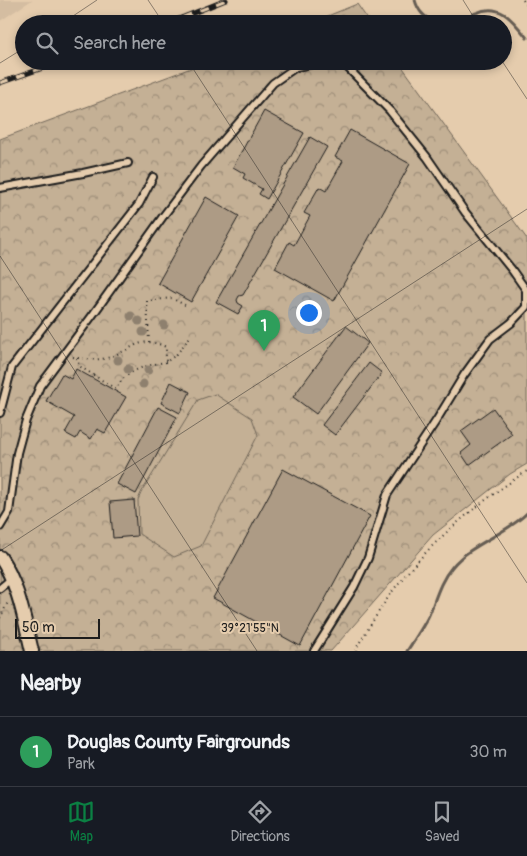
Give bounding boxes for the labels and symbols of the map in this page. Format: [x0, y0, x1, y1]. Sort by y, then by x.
your location [296, 300, 322, 326]
pin: 1 [248, 310, 280, 351]
scale bar [15, 616, 100, 639]
text: 39°21'55"N [221, 621, 279, 636]

